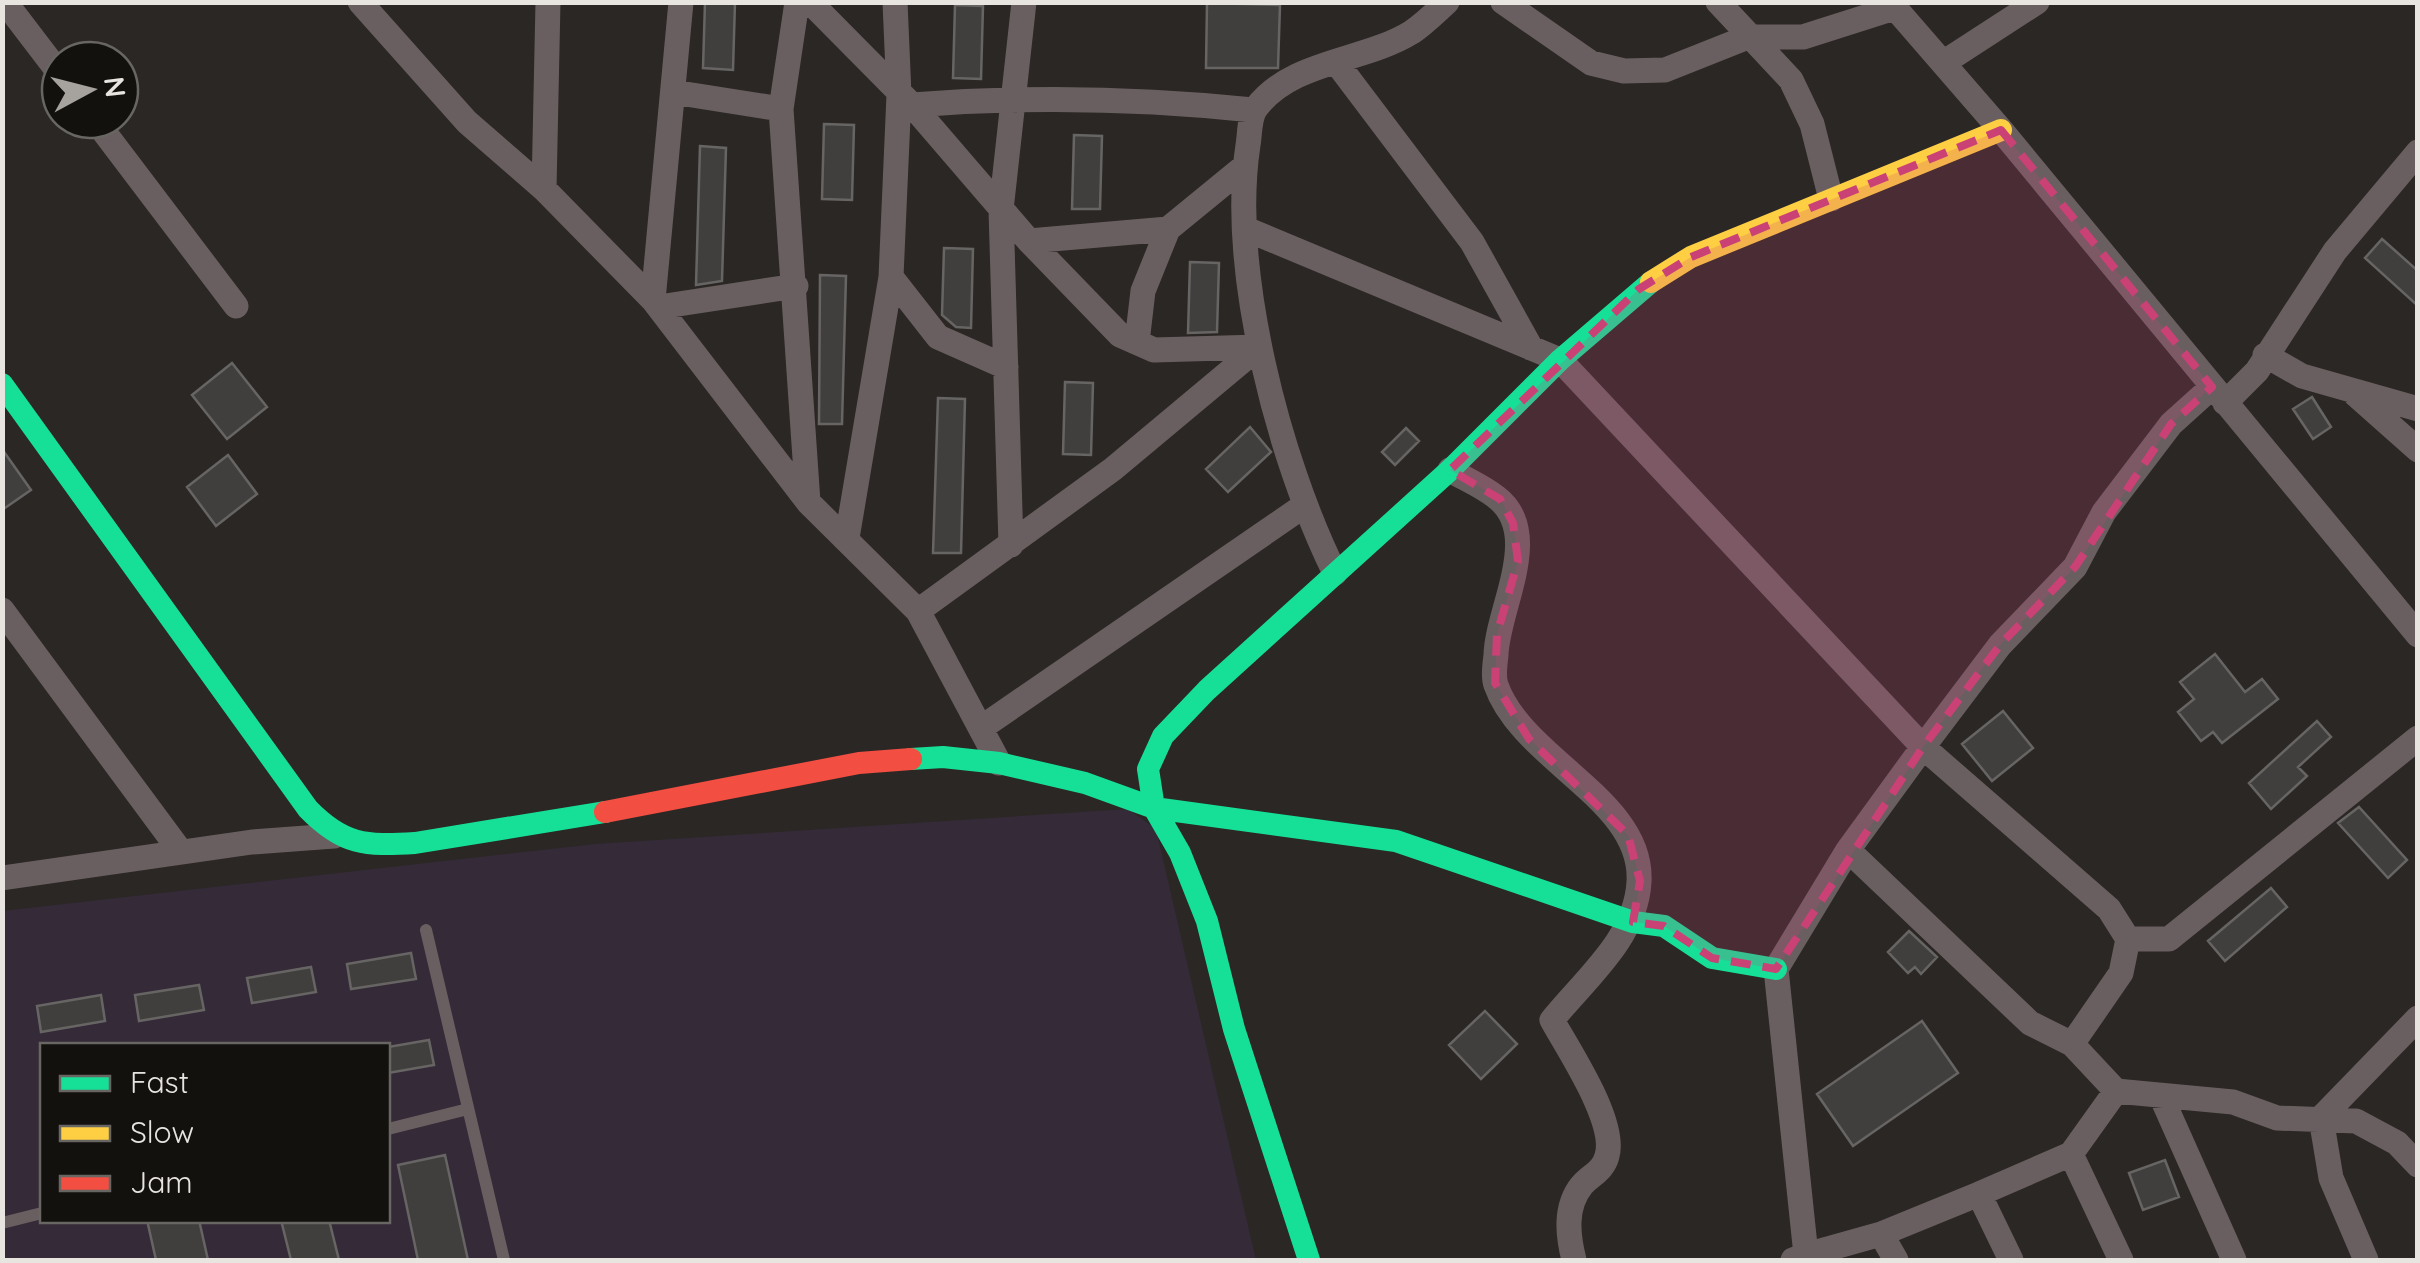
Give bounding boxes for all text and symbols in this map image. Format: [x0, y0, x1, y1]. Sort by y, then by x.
north arrow [40, 40, 140, 140]
text: N [97, 75, 134, 99]
legend [40, 1043, 390, 1223]
text: Fast [130, 1063, 189, 1101]
text: Slow [130, 1113, 194, 1151]
text: Jam [130, 1163, 193, 1201]

